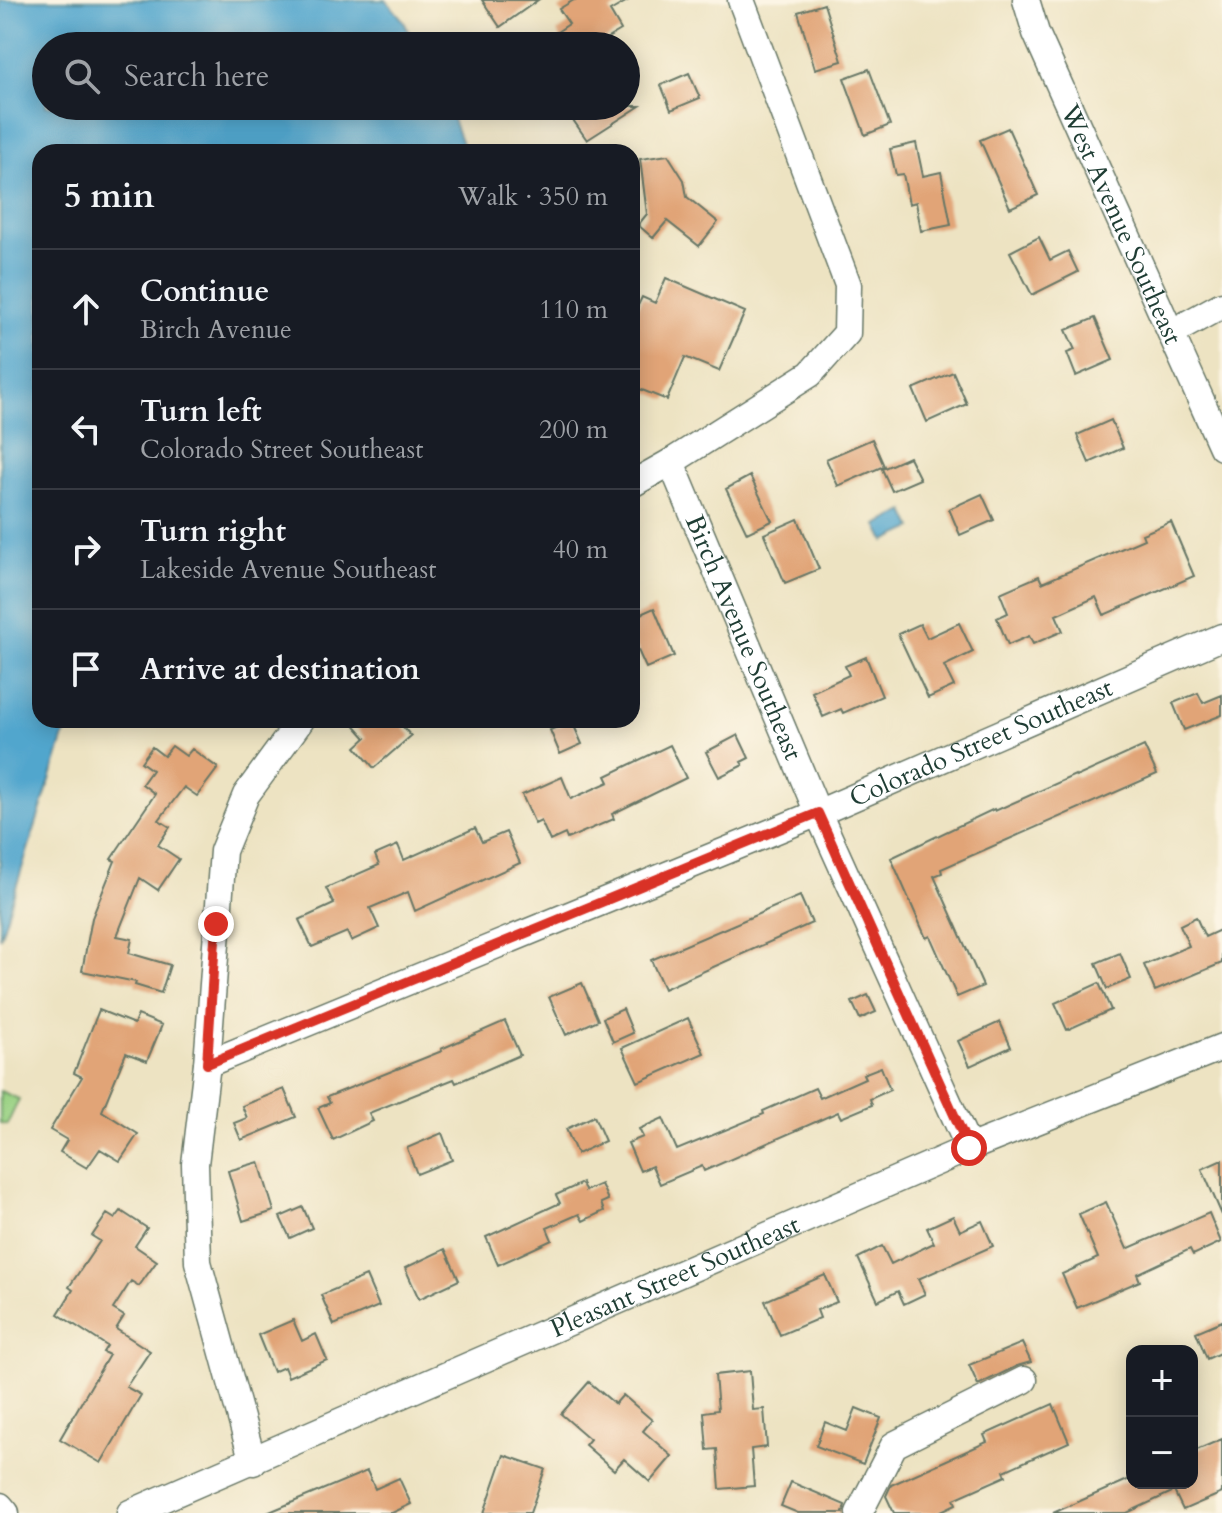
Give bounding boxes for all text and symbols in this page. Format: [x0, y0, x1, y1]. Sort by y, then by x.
search box [32, 32, 640, 120]
icon: search [60, 54, 104, 98]
text: Search here [124, 56, 269, 97]
street label: West Avenue Southeast [1052, 98, 1191, 350]
text: 5 min [64, 173, 155, 219]
text: Walk · 350 m [458, 179, 608, 214]
text: Continue [140, 271, 269, 312]
icon: ahead [64, 287, 108, 331]
text: 110 m [539, 292, 608, 327]
text: Birch Avenue [140, 312, 292, 347]
text: Turn left [140, 391, 262, 432]
icon: left [64, 407, 108, 451]
text: 200 m [539, 412, 608, 447]
text: Colorado Street Southeast [140, 432, 424, 467]
street label: Birch Avenue Southeast [677, 509, 811, 765]
text: Turn right [140, 511, 286, 552]
icon: right [64, 527, 108, 571]
text: 40 m [552, 532, 608, 567]
text: Lakeside Avenue Southeast [140, 552, 436, 587]
icon: arrive [64, 647, 108, 691]
text: Arrive at destination [140, 649, 420, 690]
street label: Colorado Street Southeast [844, 670, 1118, 815]
route end [198, 906, 234, 942]
route start [951, 1130, 987, 1166]
street label: Pleasant Street Southeast [545, 1207, 805, 1346]
map controls [1126, 1345, 1198, 1489]
button: + [1126, 1345, 1198, 1417]
button: − [1126, 1417, 1198, 1489]

